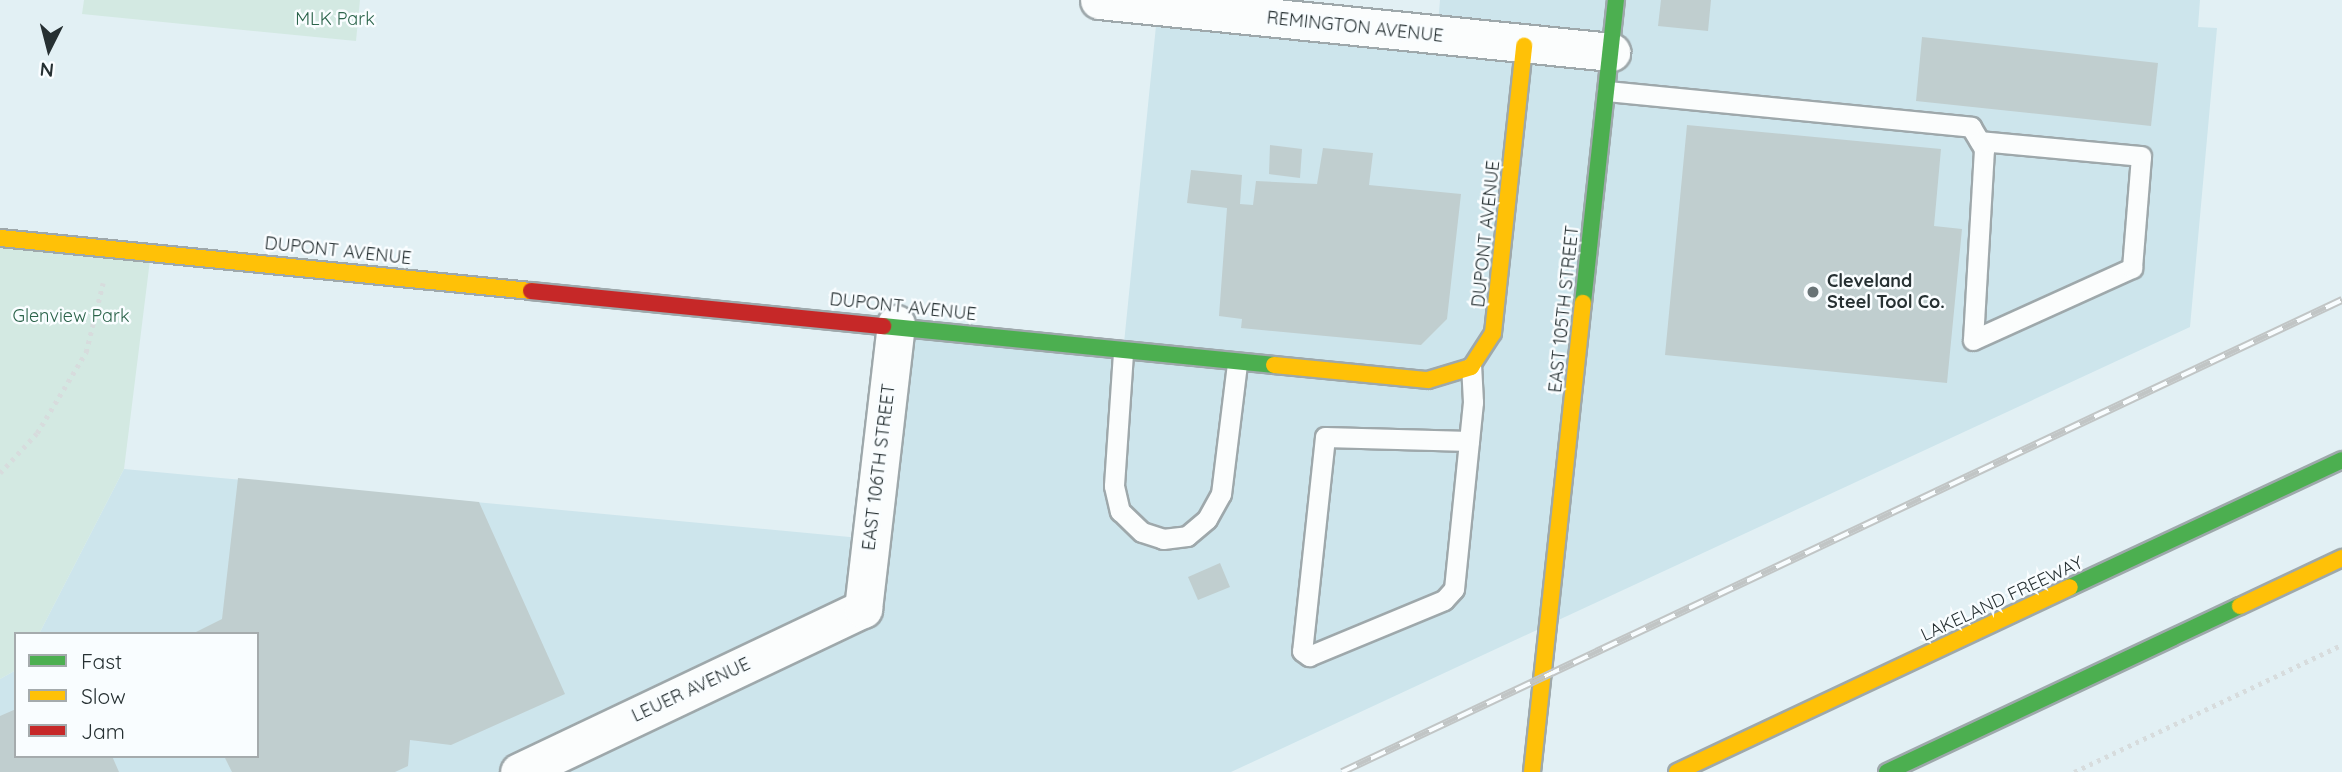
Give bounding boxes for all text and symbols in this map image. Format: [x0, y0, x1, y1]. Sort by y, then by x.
street label: REMINGTON AVENUE [1266, 7, 1444, 47]
park label: MLK Park [295, 8, 375, 30]
north arrow [14, 14, 84, 84]
text: N [39, 57, 55, 83]
street label: DUPONT AVENUE [1468, 160, 1504, 308]
street label: EAST 105TH STREET [1544, 224, 1584, 394]
street label: DUPONT AVENUE [264, 233, 412, 269]
place label: Cleveland Steel Tool Co. [1827, 271, 1945, 314]
marker: Cleveland Steel Tool Co. [1805, 284, 1821, 300]
street label: DUPONT AVENUE [829, 289, 977, 325]
park label: Glenview Park [12, 305, 130, 327]
street label: EAST 106TH STREET [858, 382, 900, 552]
street label: LAKELAND FREEWAY [1917, 552, 2087, 646]
legend [14, 632, 259, 758]
text: Fast [81, 648, 122, 674]
street label: LEUER AVENUE [628, 653, 754, 727]
text: Slow [81, 683, 126, 709]
text: Jam [81, 718, 125, 744]

